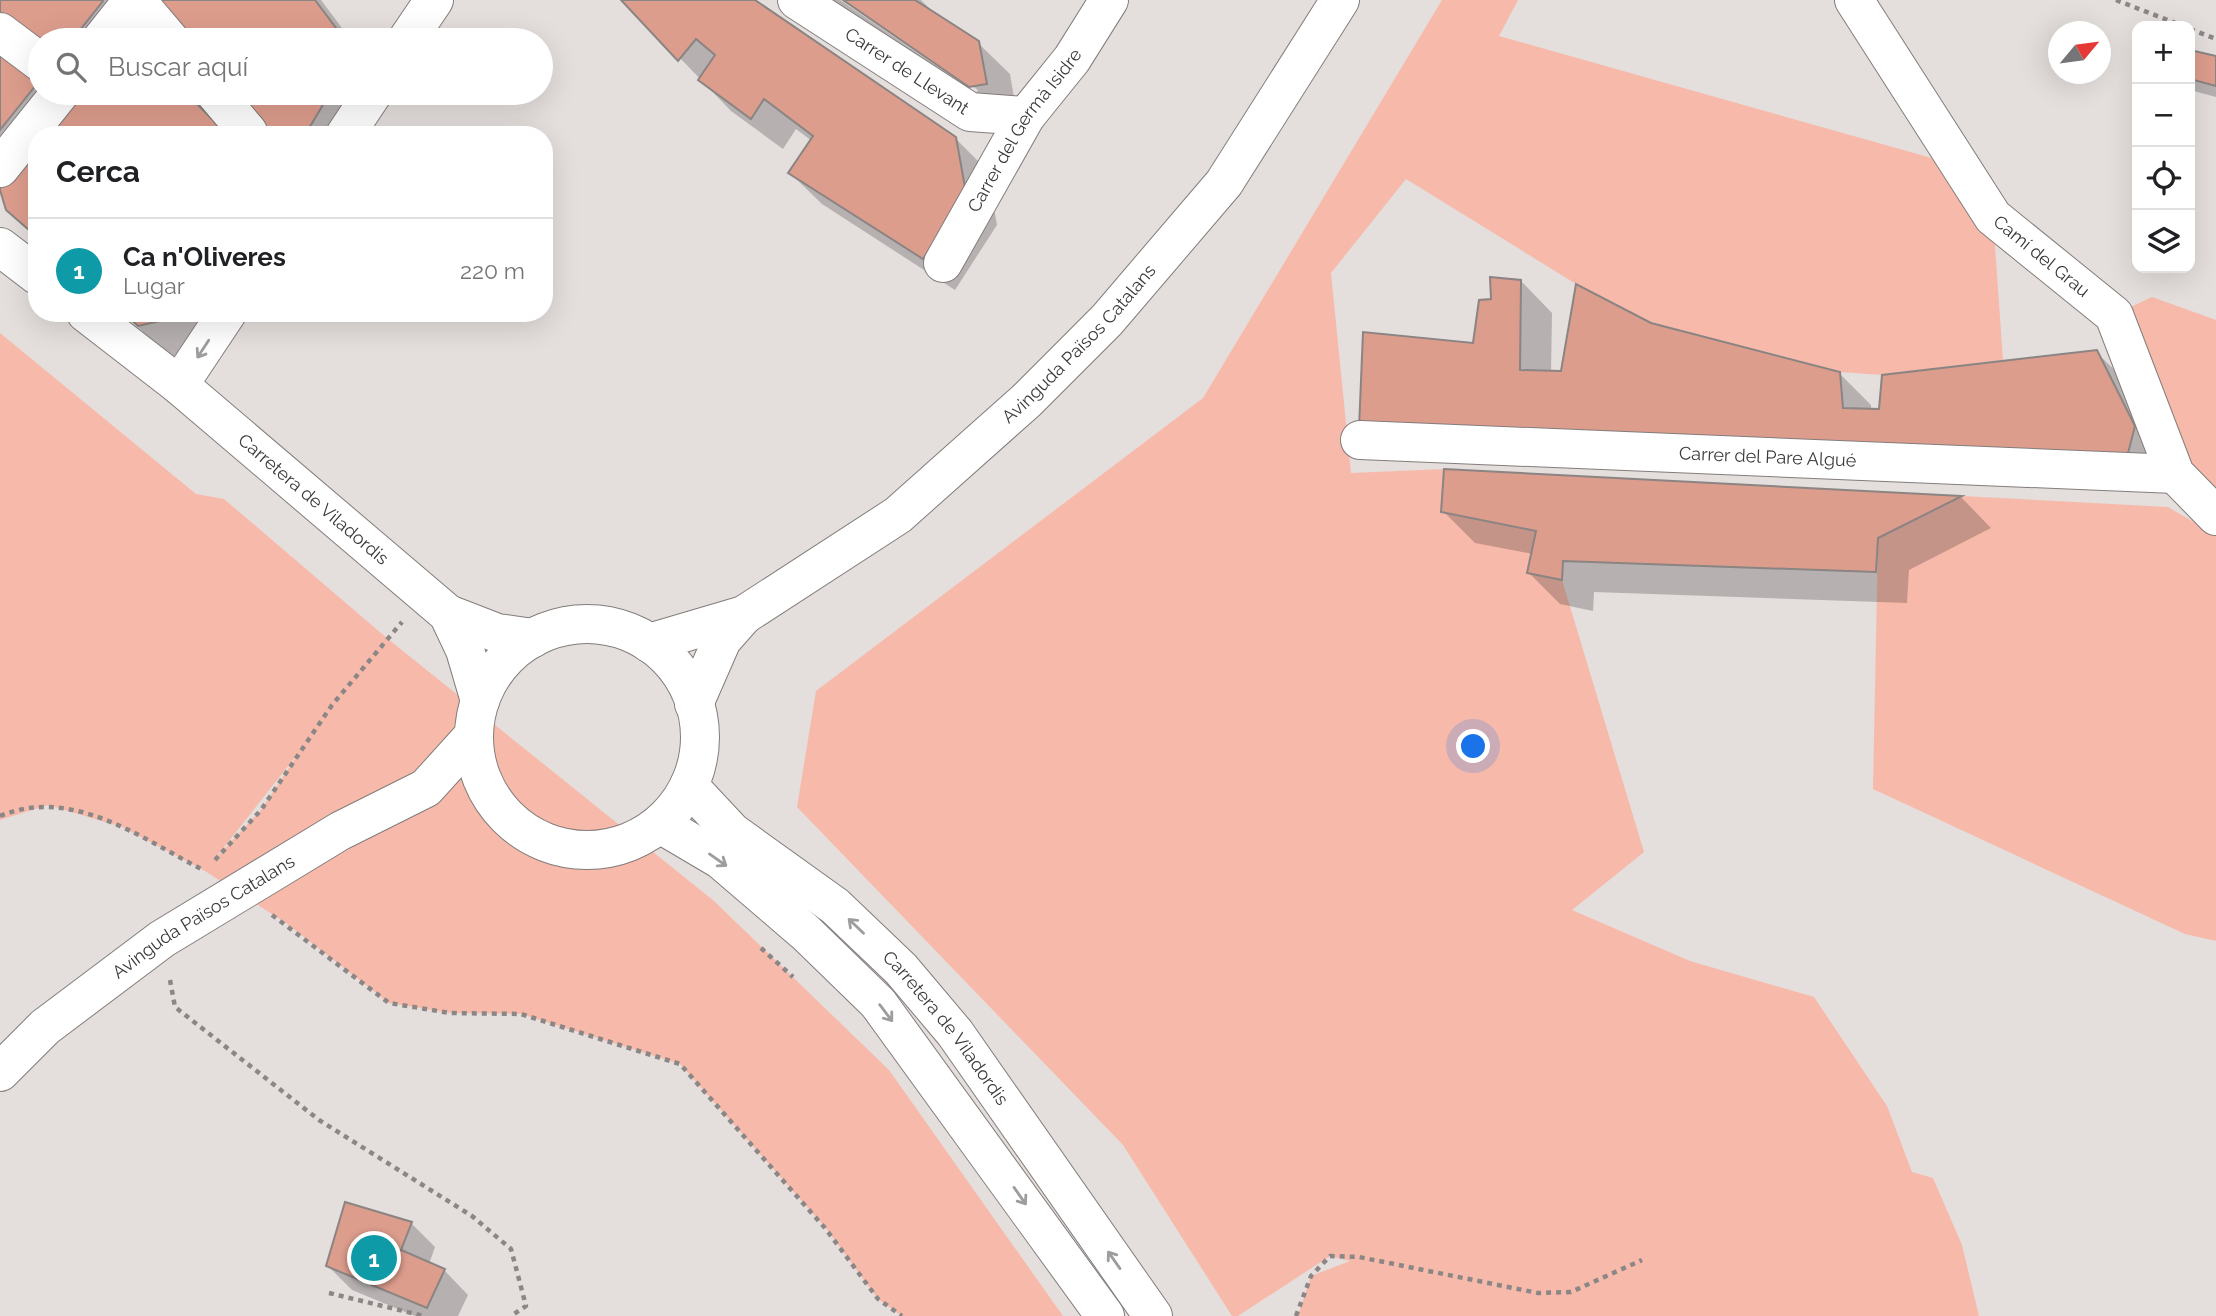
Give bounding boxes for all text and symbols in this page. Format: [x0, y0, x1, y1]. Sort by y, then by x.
north arrow [2048, 21, 2111, 84]
map controls [2132, 21, 2195, 273]
button: + [2132, 21, 2195, 84]
street label: Carrer de Llevant [841, 23, 973, 119]
search box [28, 28, 553, 105]
street label: Carrer del Germà Isidre [963, 44, 1086, 216]
icon: search [52, 48, 90, 86]
text: Buscar aquí [108, 52, 248, 82]
button: − [2132, 84, 2195, 147]
button: locate [2132, 147, 2195, 210]
text: Cerca [56, 154, 140, 189]
button: layers [2132, 210, 2195, 273]
street label: Camí del Grau [1989, 211, 2094, 301]
text: Ca n'Oliveres [123, 242, 286, 272]
text: 1 [73, 257, 85, 284]
text: 220 m [460, 257, 525, 284]
street label: Avinguda Països Catalans [998, 260, 1160, 427]
text: Lugar [123, 272, 185, 299]
one-way arrow [196, 339, 210, 358]
street label: Carretera de Viladordis [234, 429, 393, 569]
street label: Carrer del Pare Algué [1679, 442, 1857, 471]
your location [1456, 729, 1490, 763]
street label: Avinguda Països Catalans [108, 850, 298, 983]
one-way arrow [708, 853, 727, 867]
one-way arrow [848, 917, 865, 934]
street label: Carretera de Viladordis [879, 946, 1013, 1109]
one-way arrow [878, 1003, 893, 1022]
one-way arrow [1013, 1186, 1027, 1205]
pin: 1 [351, 1232, 397, 1284]
one-way arrow [1107, 1251, 1121, 1270]

